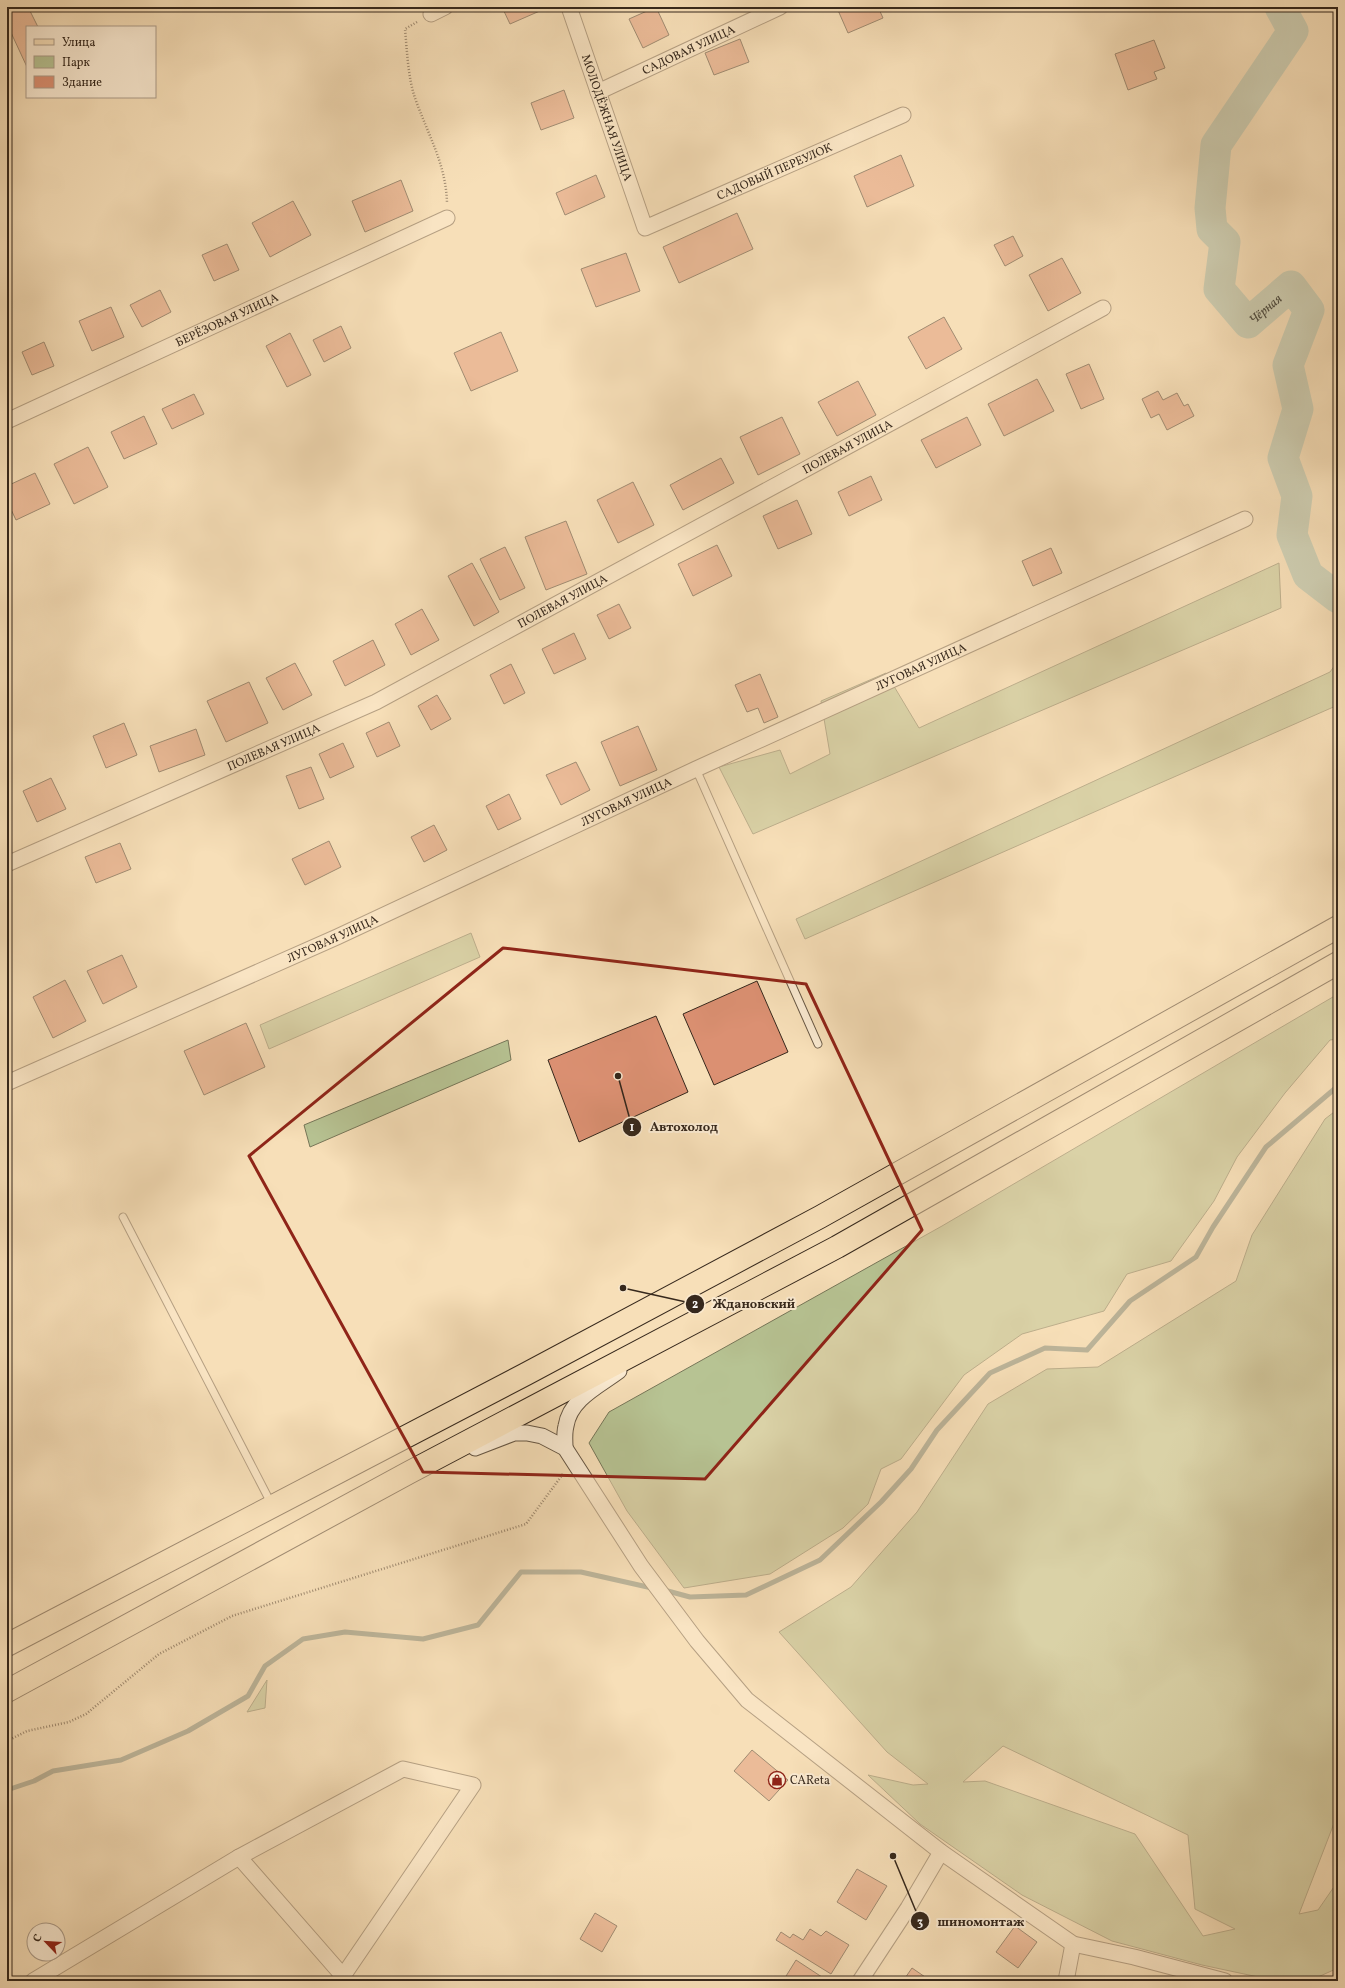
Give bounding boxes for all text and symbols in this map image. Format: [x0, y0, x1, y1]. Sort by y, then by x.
street label: САДОВАЯ УЛИЦА [640, 22, 739, 79]
legend [26, 26, 156, 98]
text: Улица [62, 35, 95, 51]
street label: МОЛОДЁЖНАЯ УЛИЦА [577, 52, 635, 184]
text: Парк [62, 55, 90, 71]
text: Здание [62, 75, 102, 91]
street label: САДОВЫЙ ПЕРЕУЛОК [715, 140, 835, 205]
street label: БЕРЁЗОВАЯ УЛИЦА [173, 290, 282, 351]
water label: Чёрная [1246, 291, 1287, 329]
street label: ПОЛЕВАЯ УЛИЦА [800, 416, 896, 478]
street label: ПОЛЕВАЯ УЛИЦА [515, 571, 611, 633]
street label: ЛУГОВАЯ УЛИЦА [873, 640, 970, 695]
street label: ПОЛЕВАЯ УЛИЦА [225, 720, 323, 775]
street label: ЛУГОВАЯ УЛИЦА [578, 774, 675, 831]
street label: ЛУГОВАЯ УЛИЦА [285, 912, 382, 967]
callout: Автохолод [622, 1114, 726, 1139]
text: Автохолод [650, 1119, 718, 1137]
text: 1 [630, 1120, 635, 1136]
callout: Ждановский [685, 1291, 804, 1316]
text: Ждановский [713, 1296, 795, 1314]
text: 2 [692, 1297, 698, 1313]
shop icon: CAReta [767, 1770, 787, 1790]
place label: CAReta [790, 1773, 830, 1789]
callout: шиномонтаж [910, 1909, 1032, 1934]
text: шиномонтаж [938, 1914, 1025, 1932]
text: 3 [917, 1915, 923, 1931]
north arrow [26, 1922, 66, 1962]
text: С [30, 1932, 47, 1945]

